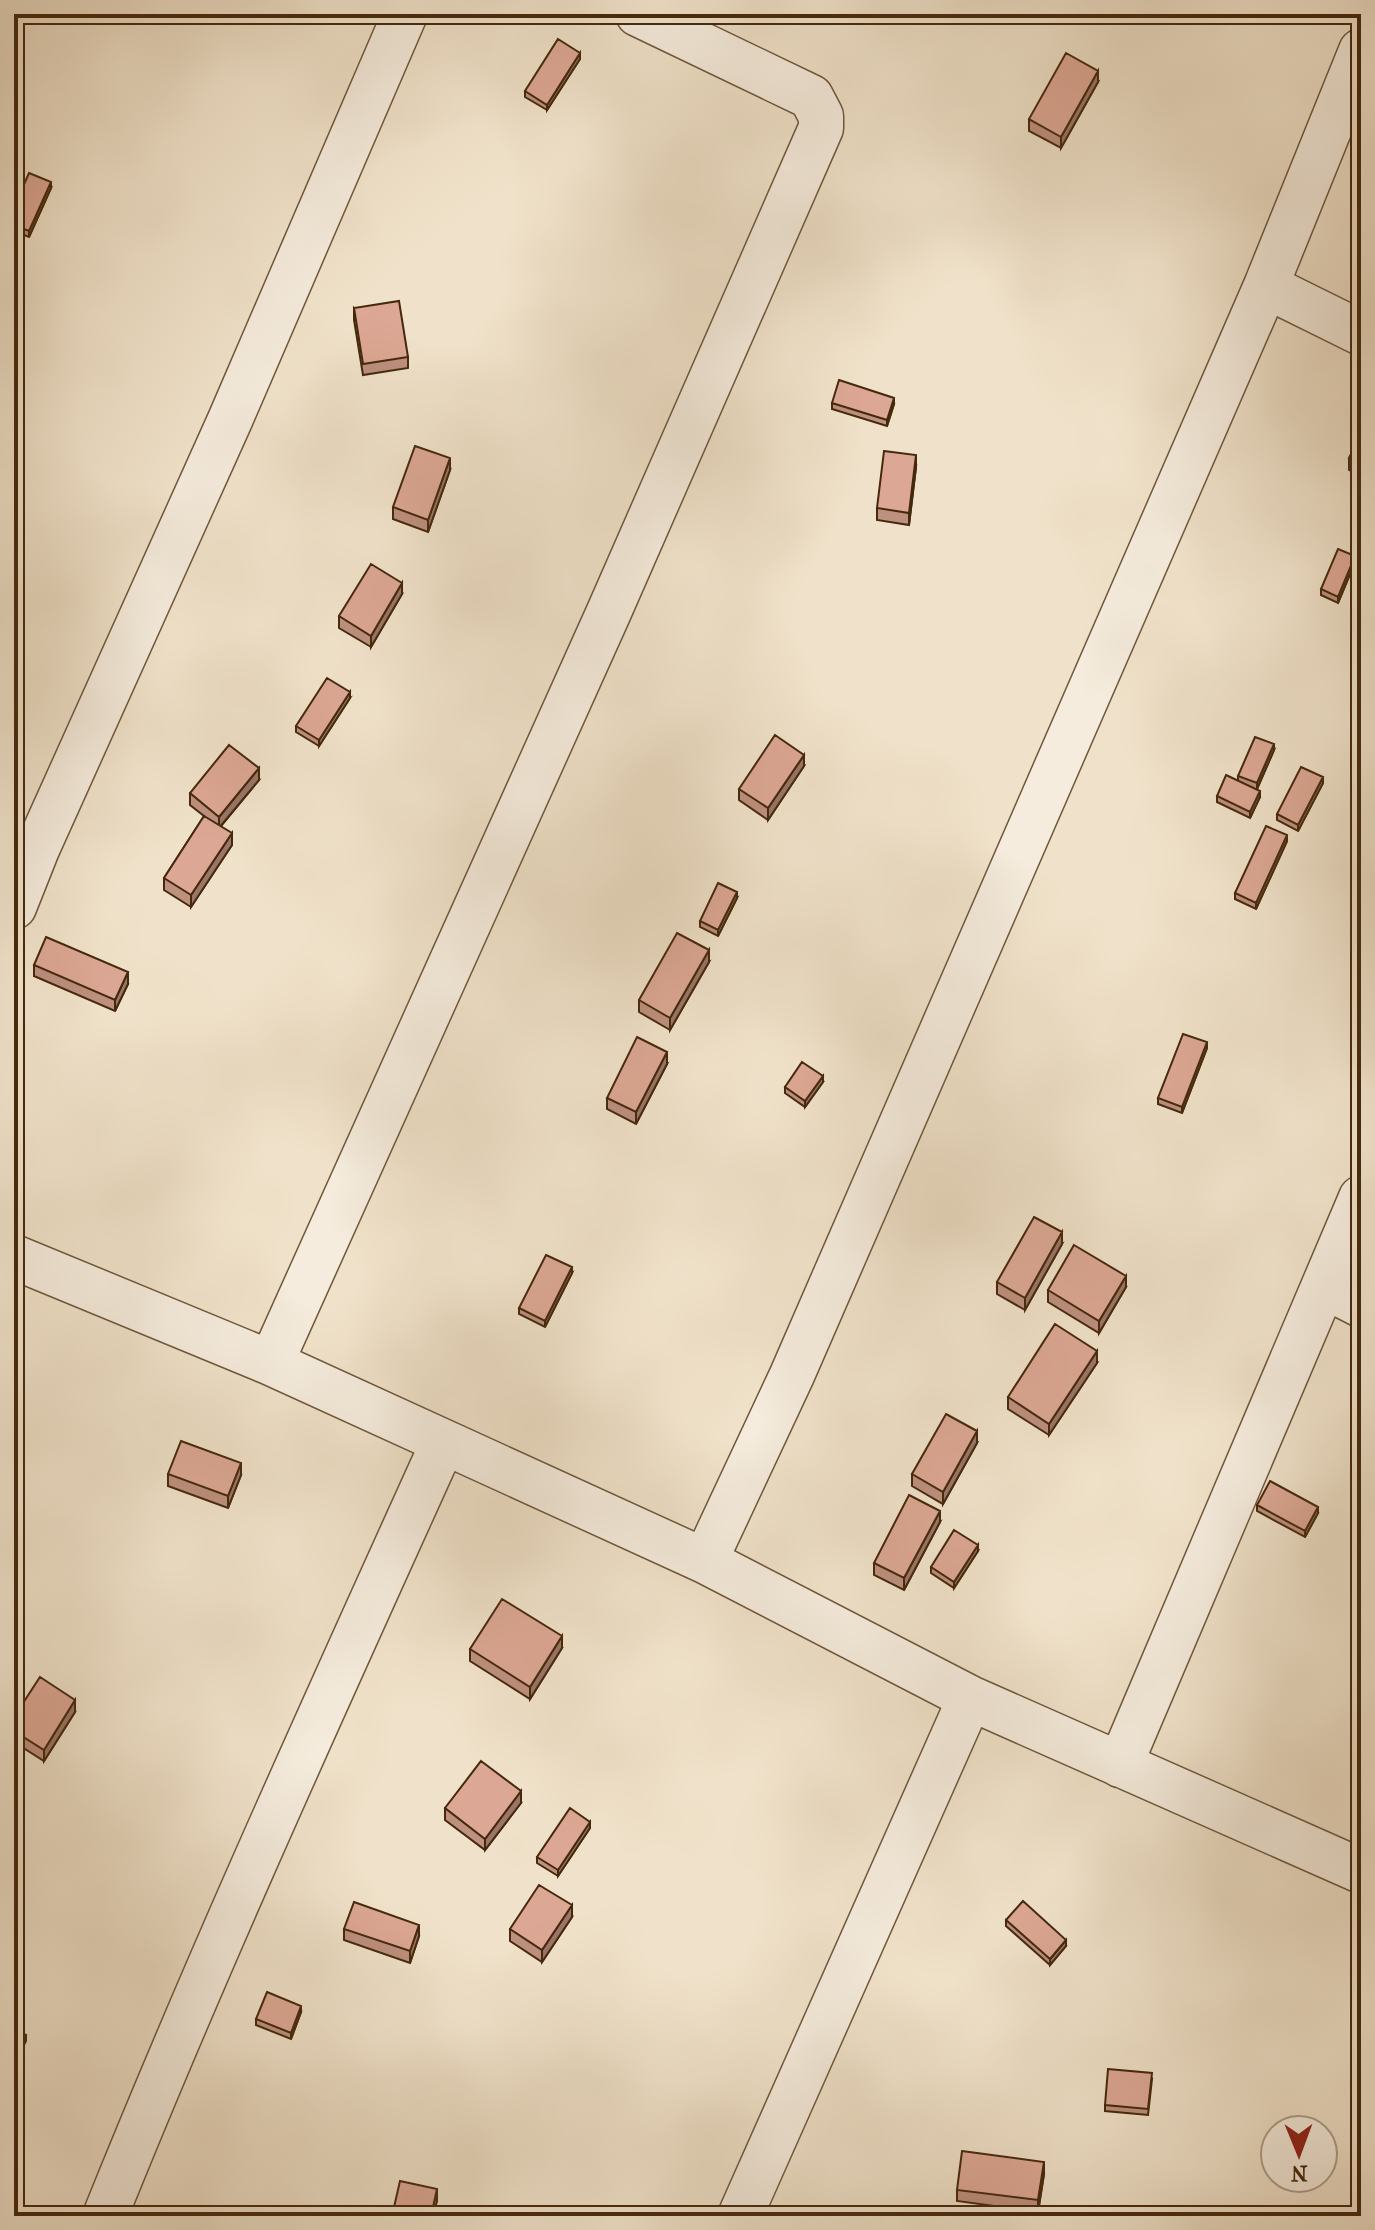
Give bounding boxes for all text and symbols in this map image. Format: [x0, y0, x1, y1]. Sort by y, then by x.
north arrow [1259, 2114, 1339, 2194]
text: N [1290, 2160, 1308, 2186]

